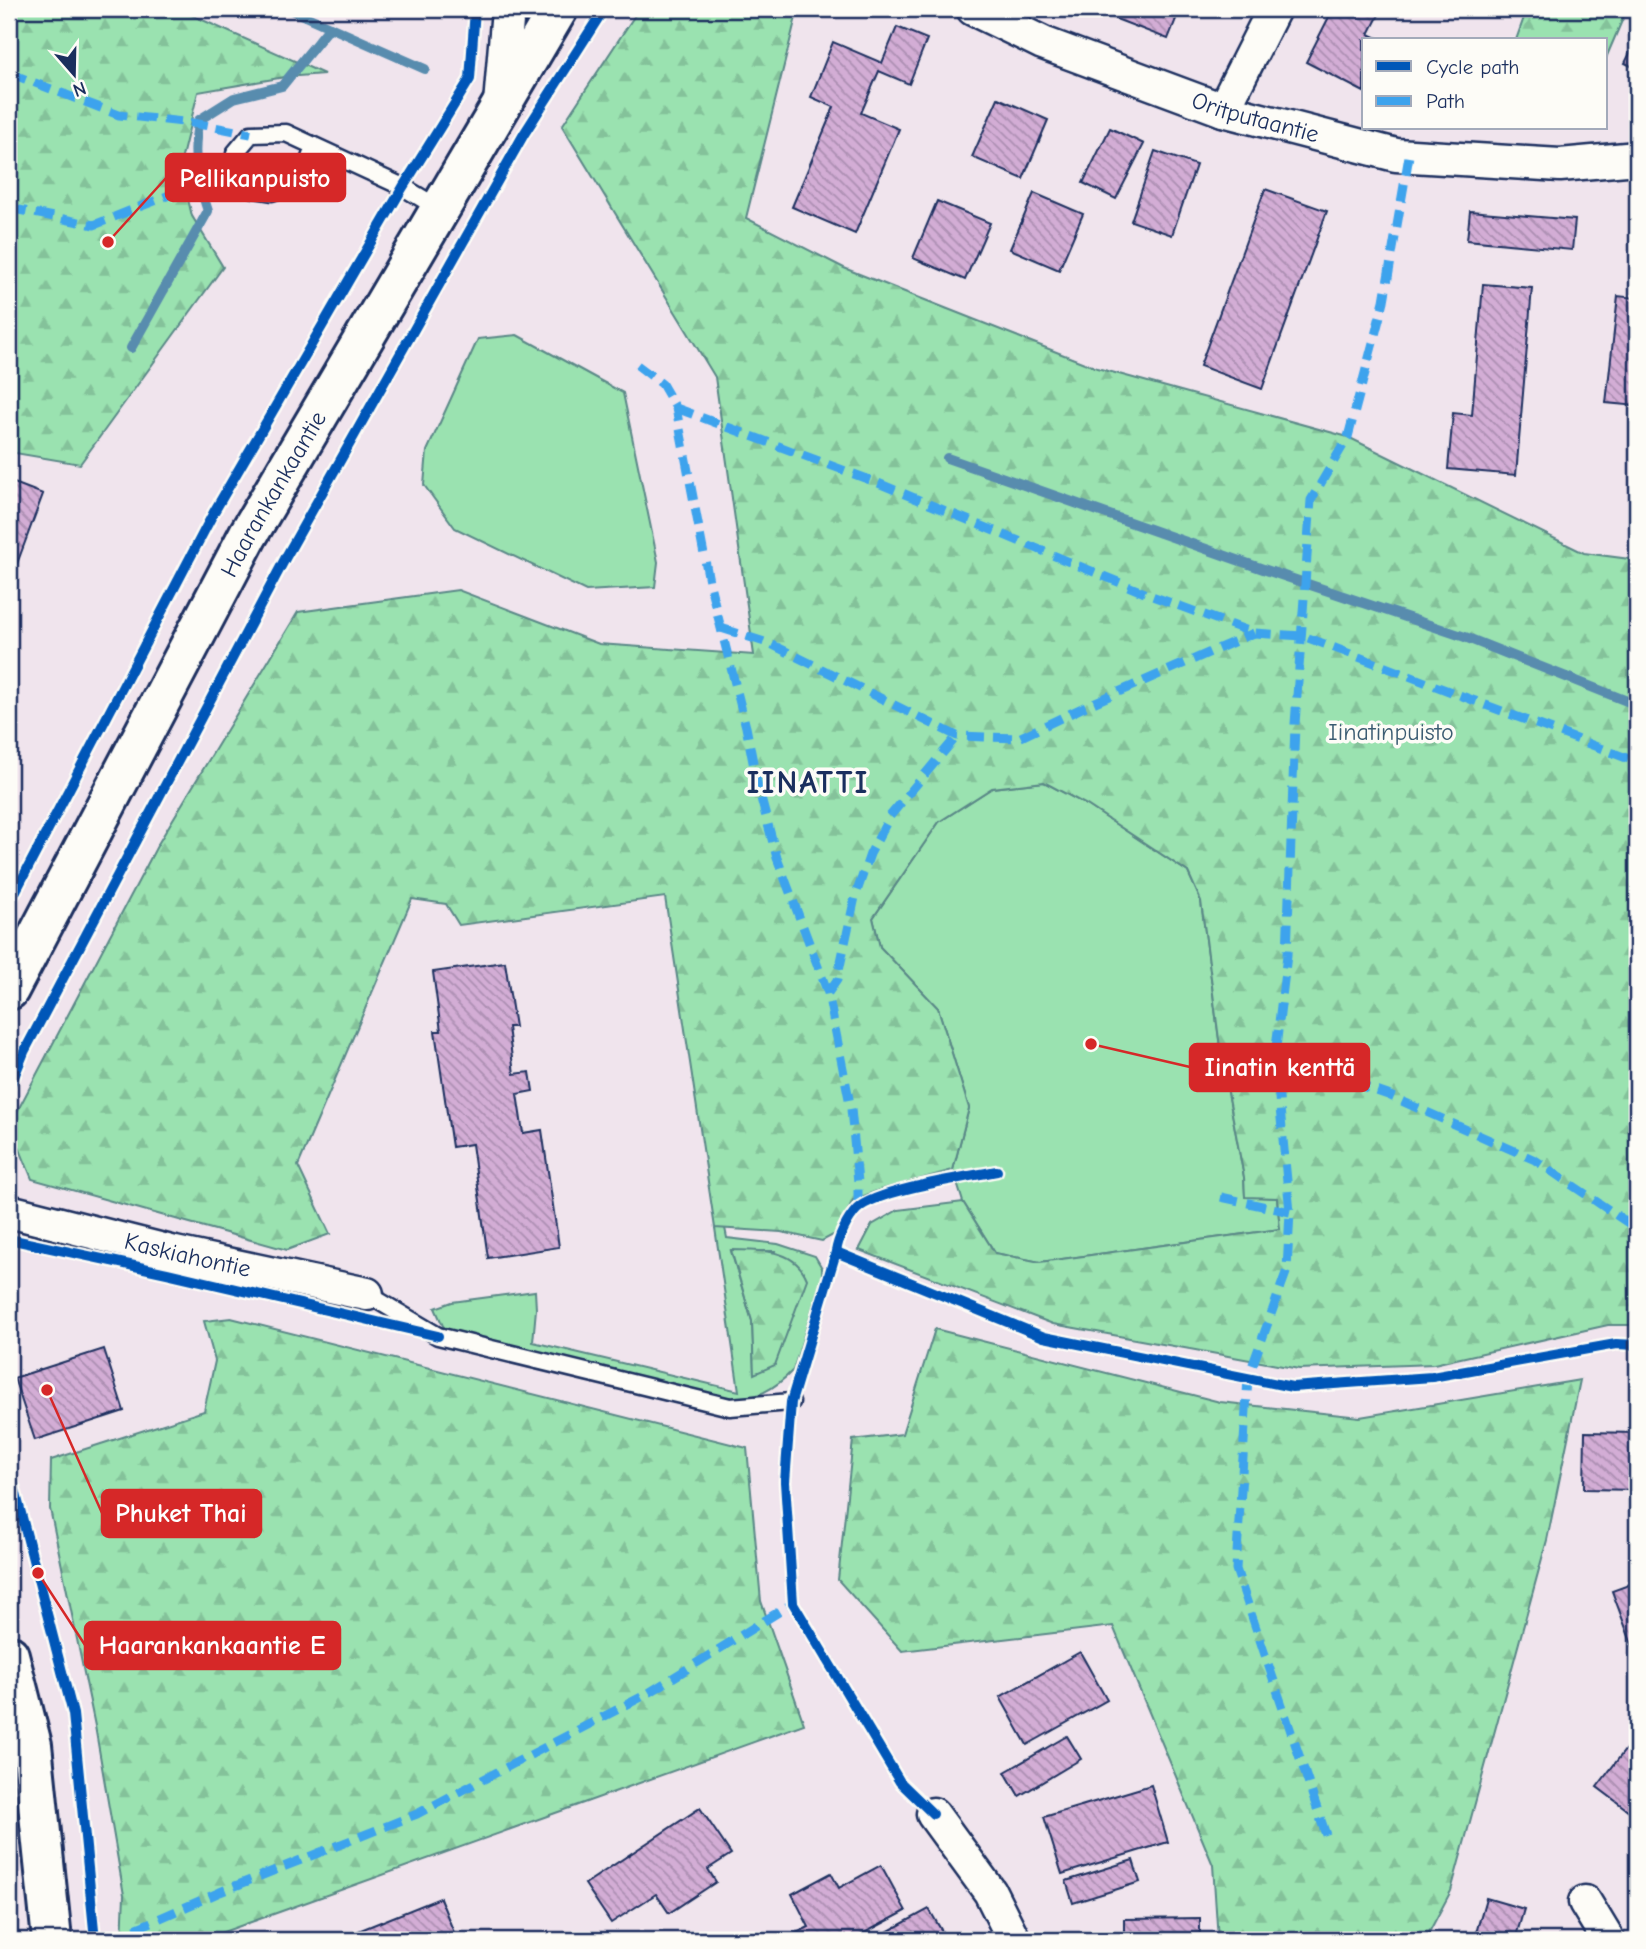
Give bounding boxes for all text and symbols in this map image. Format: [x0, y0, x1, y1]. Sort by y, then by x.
north arrow [38, 38, 108, 108]
legend [1362, 38, 1608, 130]
text: Cycle path [1426, 55, 1519, 79]
text: N [70, 77, 89, 101]
street label: Oritputaantie [1188, 86, 1322, 148]
text: Path [1426, 89, 1465, 113]
callout: Pellikanpuisto [166, 154, 345, 201]
text: Pellikanpuisto [179, 164, 331, 194]
street label: Haarankankaantie [214, 406, 332, 582]
park label: Iinatinpuisto [1328, 718, 1454, 746]
district label: IINATTI [747, 764, 869, 801]
callout: Iinatin kenttä [1190, 1044, 1369, 1091]
text: Iinatin kenttä [1204, 1053, 1356, 1083]
street label: Kaskiahontie [122, 1227, 253, 1283]
callout: Phuket Thai [102, 1490, 261, 1537]
text: Phuket Thai [115, 1499, 247, 1529]
callout: Haarankankaantie E [85, 1622, 340, 1669]
text: Haarankankaantie E [99, 1631, 325, 1661]

